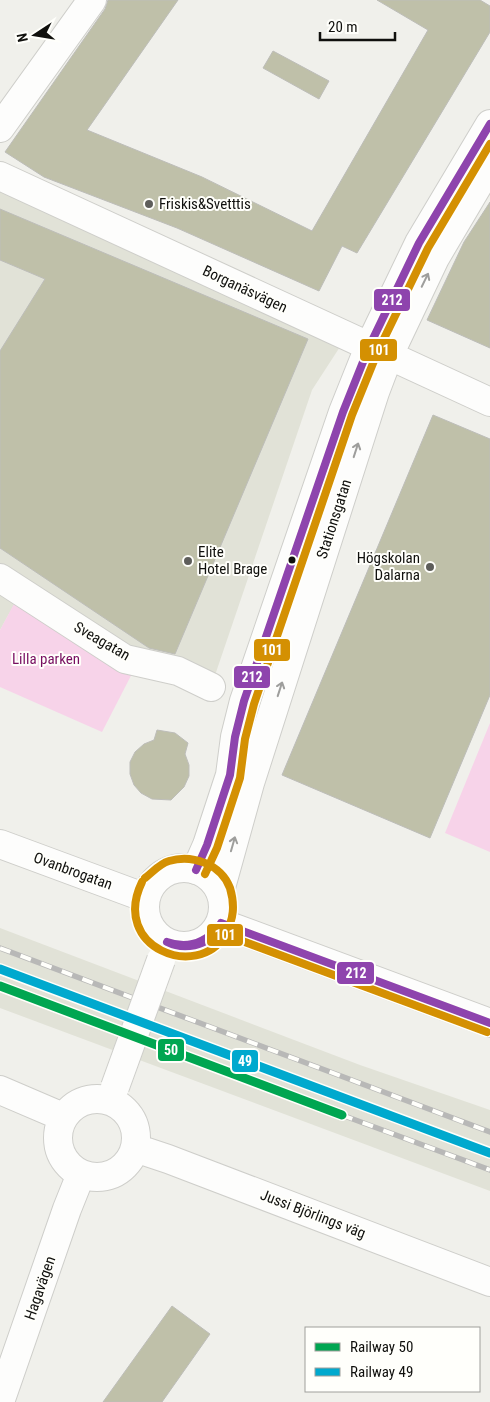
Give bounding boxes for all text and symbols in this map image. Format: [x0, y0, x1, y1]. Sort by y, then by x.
north arrow [10, 10, 60, 60]
scale bar [320, 10, 395, 42]
text: 20 m [328, 18, 358, 36]
text: N [14, 32, 31, 44]
place label: Friskis&Svetttis [159, 195, 251, 213]
marker: Friskis&Svetttis [143, 198, 155, 210]
street label: Borganäsvägen [200, 262, 290, 316]
one-way arrow [420, 272, 430, 287]
line badge: 212 [373, 288, 411, 312]
text: 212 [381, 292, 403, 308]
line badge: 101 [359, 338, 398, 362]
text: 101 [368, 342, 390, 358]
one-way arrow [352, 443, 362, 459]
street label: Stationsgatan [313, 477, 355, 561]
place label: Elite Hotel Brage [198, 543, 267, 578]
place label: Högskolan Dalarna [357, 549, 420, 584]
marker: Elite Hotel Brage [182, 555, 194, 567]
unlabelled marker [287, 555, 297, 565]
marker: Högskolan Dalarna [424, 561, 436, 573]
street label: Sveagatan [71, 618, 133, 664]
line badge: 101 [253, 638, 291, 662]
text: 101 [261, 642, 283, 658]
park label: Lilla parken [12, 650, 80, 668]
line badge: 212 [233, 665, 271, 689]
text: 212 [241, 669, 263, 685]
one-way arrow [276, 681, 286, 697]
one-way arrow [229, 837, 239, 853]
street label: Ovanbrogatan [31, 848, 115, 894]
line badge: 101 [206, 923, 244, 947]
text: 101 [214, 927, 236, 943]
line badge: 212 [336, 961, 375, 985]
text: 212 [345, 965, 367, 981]
line badge: 50 [157, 1038, 185, 1062]
text: 50 [164, 1042, 178, 1058]
line badge: 49 [231, 1049, 259, 1073]
text: 49 [238, 1053, 252, 1069]
street label: Jussi Björlings väg [258, 1186, 368, 1242]
street label: Hagavägen [21, 1254, 59, 1322]
legend [305, 1327, 480, 1392]
text: Railway 50 [350, 1338, 413, 1356]
text: Railway 49 [350, 1363, 413, 1381]

